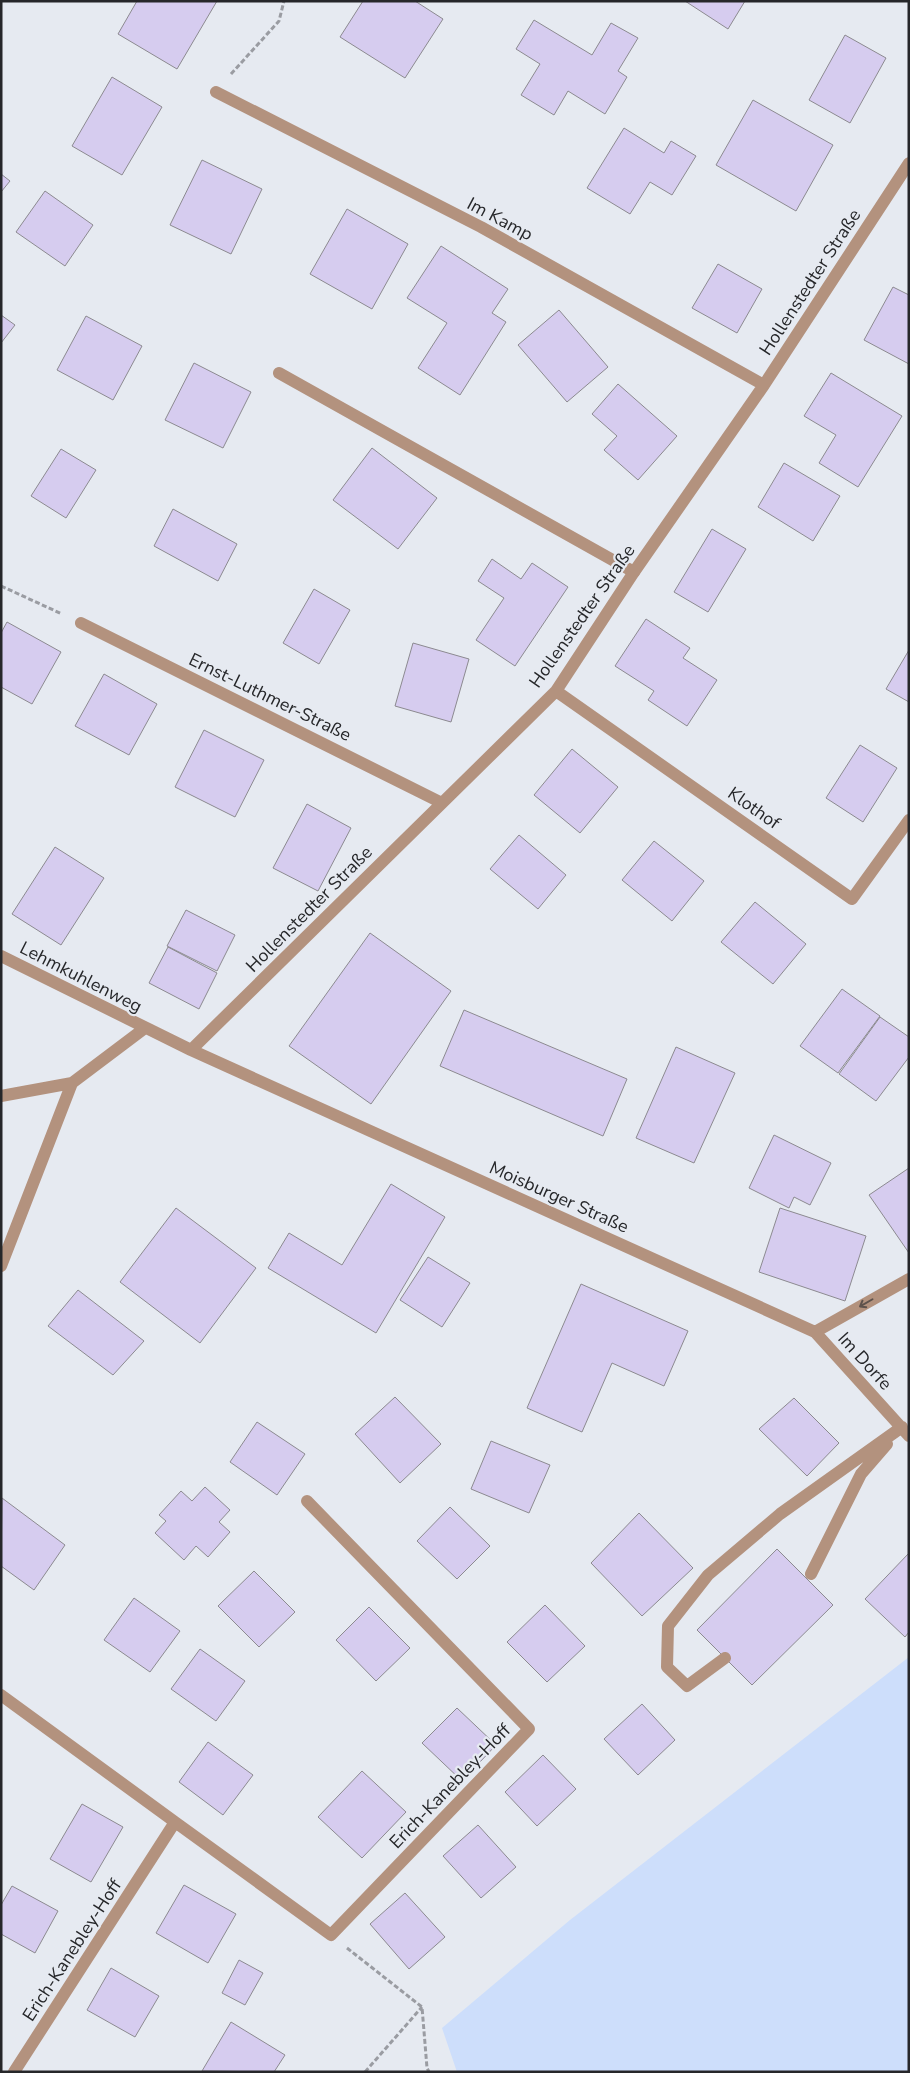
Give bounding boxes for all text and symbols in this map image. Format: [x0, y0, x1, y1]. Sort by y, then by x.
street label: Im Kamp [463, 192, 537, 246]
street label: Hollenstedter Straße [754, 204, 866, 360]
street label: Hollenstedter Straße [524, 540, 640, 692]
street label: Ernst-Luthmer-Straße [185, 647, 355, 747]
street label: Klothof [723, 781, 786, 835]
street label: Hollenstedter Straße [241, 841, 377, 977]
street label: Lehmkuhlenweg [16, 936, 146, 1018]
street label: Moisburger Straße [485, 1155, 633, 1239]
one-way arrow [860, 1298, 874, 1308]
street label: Im Dorfe [833, 1327, 897, 1395]
street label: Erich-Kanebley-Hoff [384, 1718, 517, 1854]
street label: Erich-Kanebley-Hoff [17, 1873, 128, 2026]

